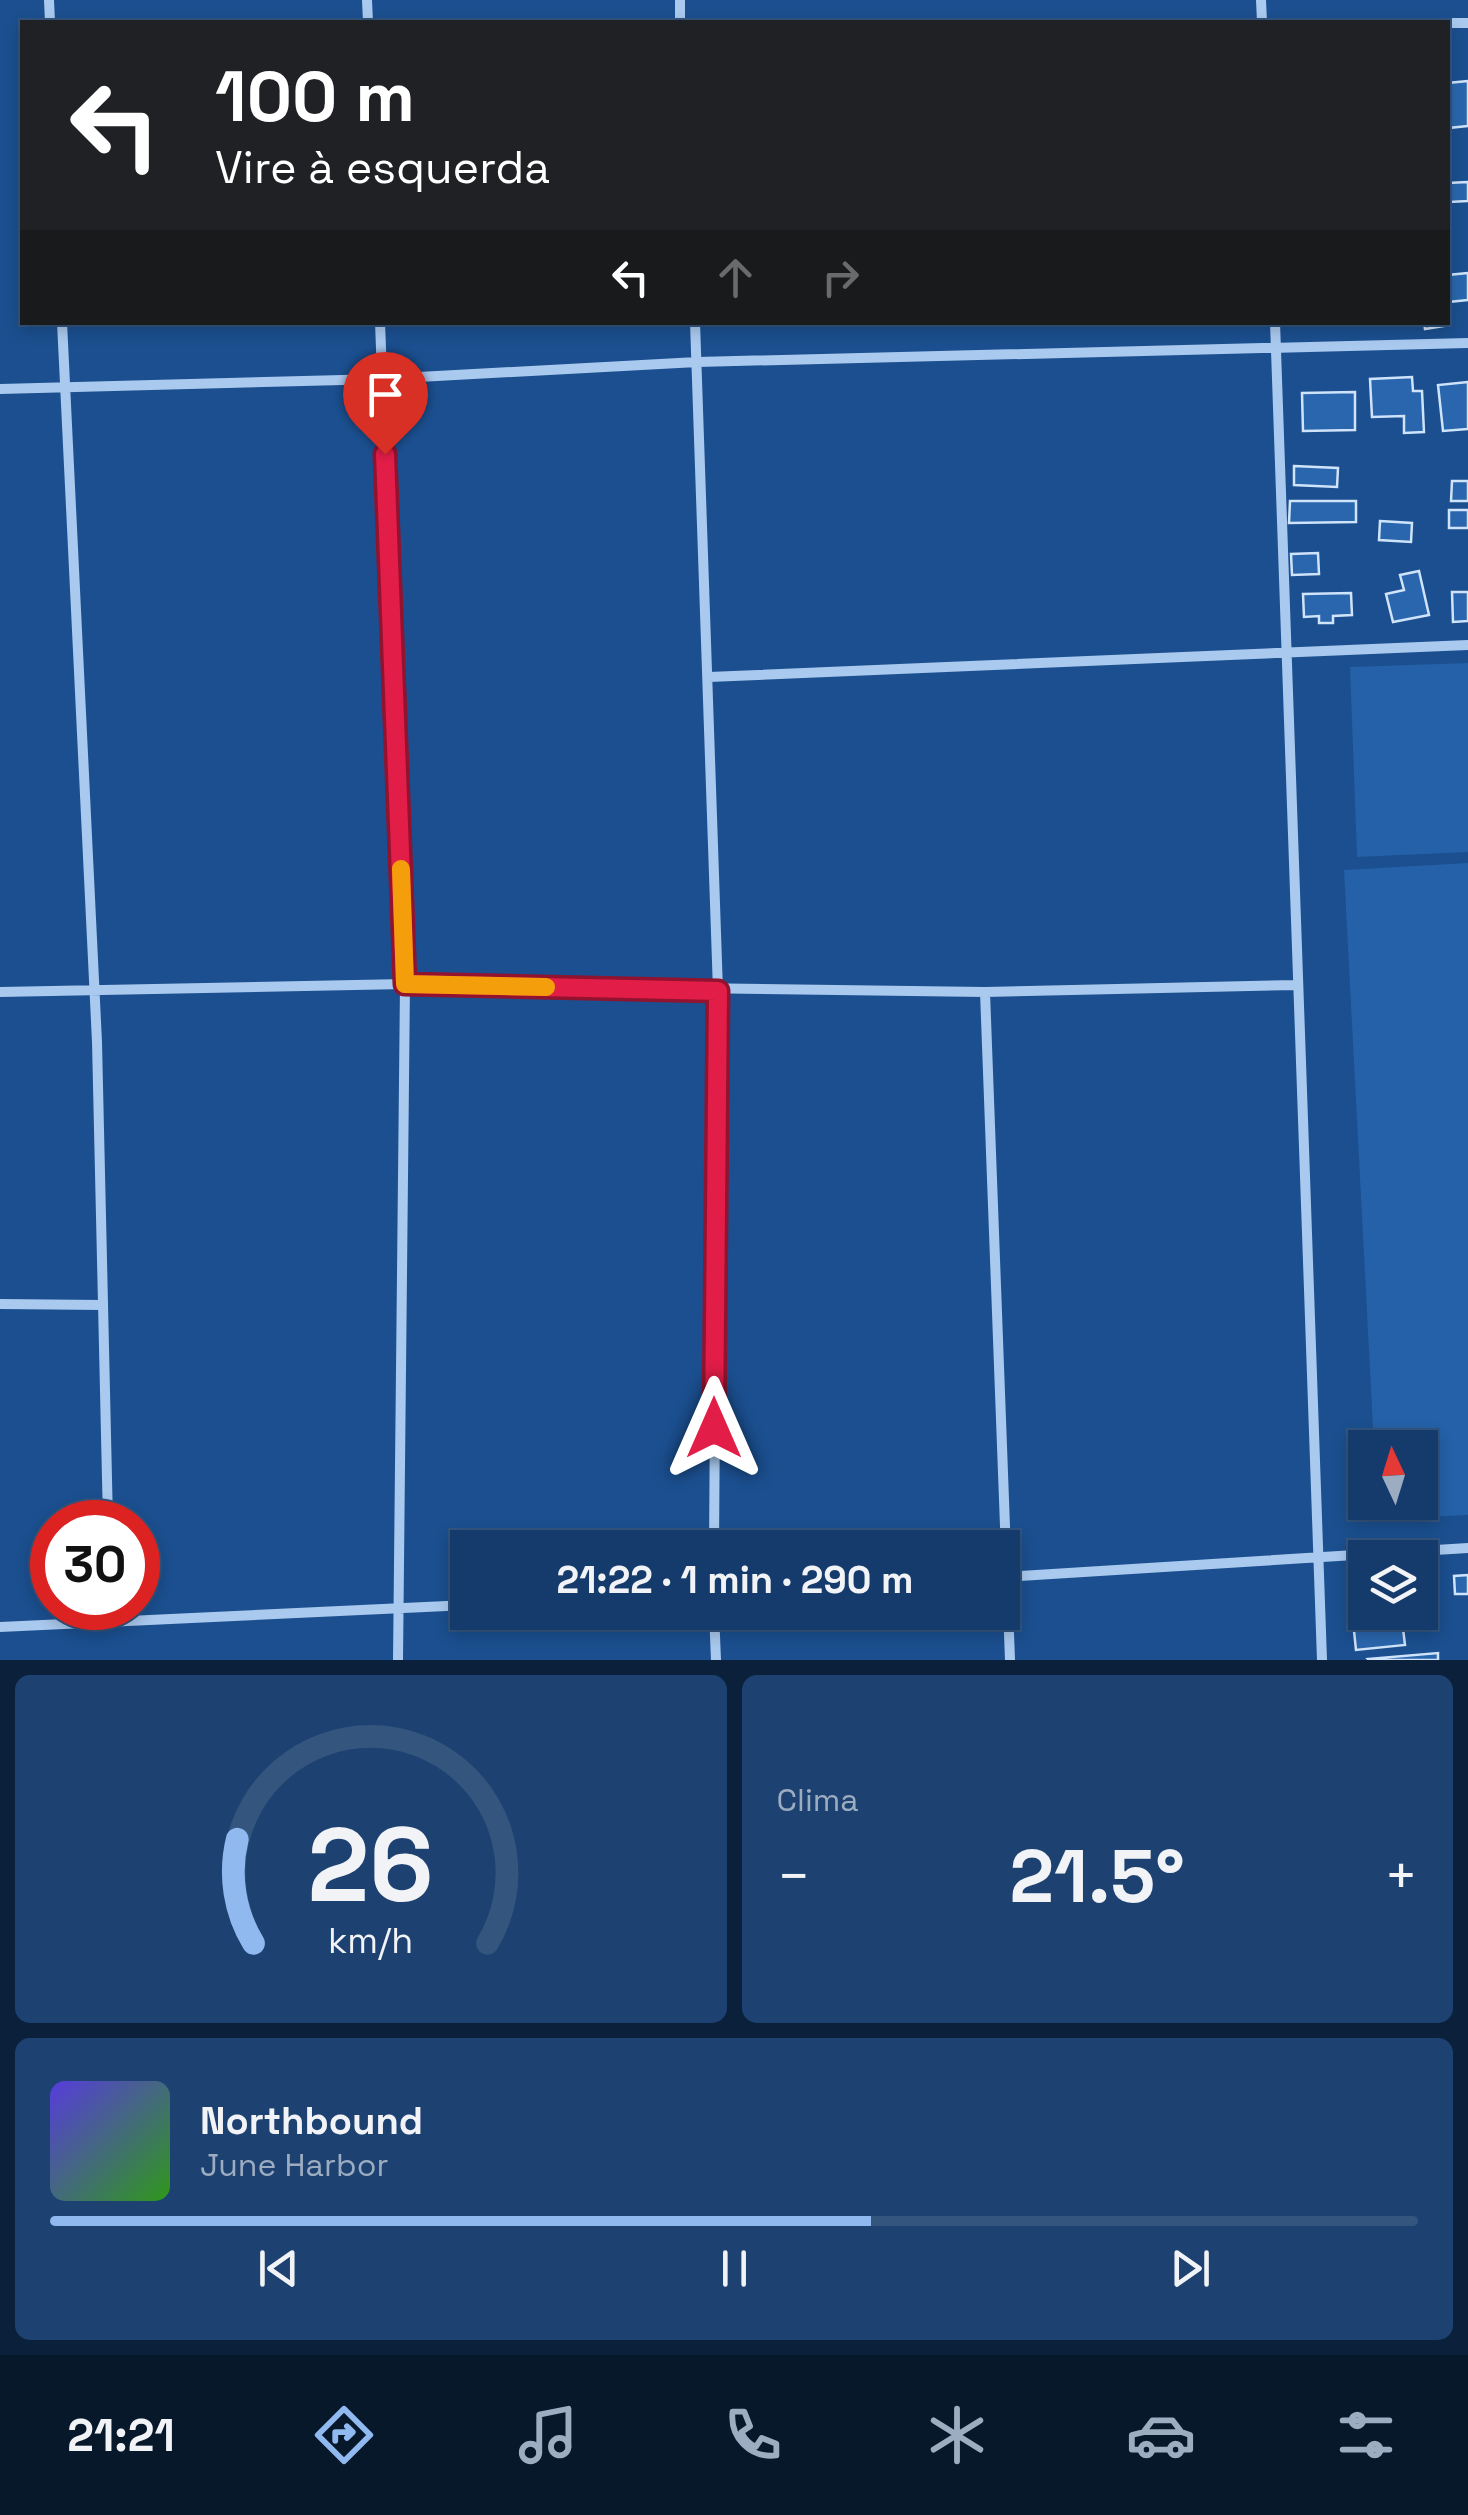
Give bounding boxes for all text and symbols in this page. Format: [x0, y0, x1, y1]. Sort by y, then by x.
text: 100 m [215, 52, 415, 141]
icon: left [50, 60, 180, 190]
text: Vire à esquerda [215, 139, 550, 196]
icon: left [603, 250, 658, 305]
icon: ahead [708, 250, 763, 305]
icon: right [813, 250, 868, 305]
pin [343, 352, 428, 455]
icon: arrive [358, 367, 413, 422]
position arrow [662, 1376, 766, 1480]
north arrow [1348, 1430, 1438, 1520]
map controls [1348, 1430, 1438, 1630]
speed limit sign: 30 [30, 1500, 160, 1630]
button: layers [1348, 1540, 1438, 1630]
text: 21:22 · 1 min · 290 m [557, 1556, 913, 1604]
text: Clima [777, 1780, 859, 1820]
text: 26 [308, 1799, 434, 1931]
text: 21.5° [1010, 1828, 1185, 1924]
text: − [777, 1841, 811, 1911]
text: + [1384, 1841, 1418, 1911]
text: km/h [328, 1918, 413, 1963]
text: Northbound [200, 2097, 423, 2145]
text: June Harbor [200, 2145, 388, 2185]
icon: previous [251, 2241, 306, 2296]
icon: pause [707, 2241, 762, 2296]
icon: next [1163, 2241, 1218, 2296]
icon: directions [309, 2400, 379, 2470]
icon: music [513, 2400, 583, 2470]
icon: phone [718, 2400, 788, 2470]
icon: climate [922, 2400, 992, 2470]
icon: car [1126, 2400, 1196, 2470]
icon: filters [1331, 2400, 1401, 2470]
text: 21:21 [67, 2407, 175, 2464]

